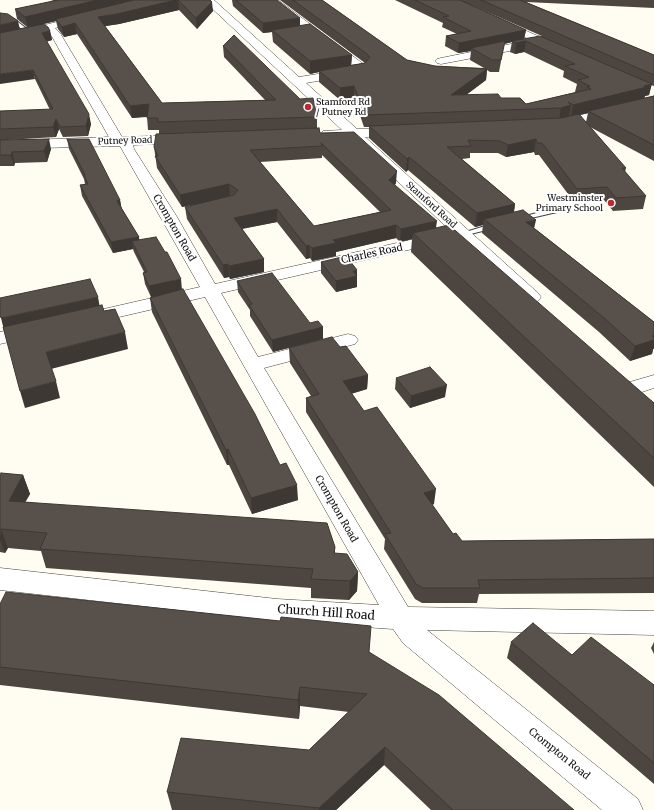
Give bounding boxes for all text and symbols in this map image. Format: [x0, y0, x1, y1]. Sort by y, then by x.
place label: Stamford Rd / Putney Rd [316, 97, 370, 118]
marker: Stamford Rd / Putney Rd [303, 102, 313, 112]
street label: Putney Road [97, 135, 153, 147]
street label: Stamford Road [404, 180, 458, 230]
street label: Crompton Road [150, 192, 198, 264]
place label: Westminster Primary School [536, 193, 603, 214]
marker: Westminster Primary School [606, 198, 616, 208]
street label: Charles Road [340, 242, 404, 266]
street label: Crompton Road [312, 473, 360, 545]
street label: Church Hill Road [277, 602, 375, 624]
street label: Crompton Road [526, 726, 592, 782]

